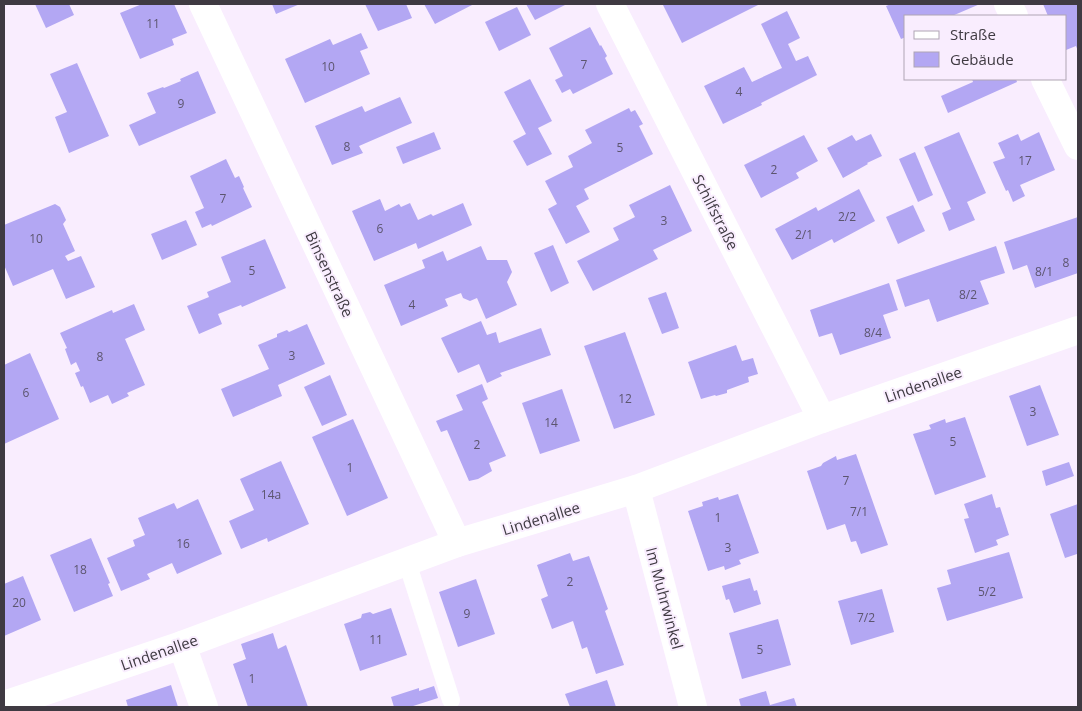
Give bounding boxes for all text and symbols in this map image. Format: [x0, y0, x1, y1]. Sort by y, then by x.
house number: 11 [146, 15, 160, 32]
legend [904, 15, 1067, 80]
text: Straße [950, 24, 996, 44]
text: Gebäude [950, 49, 1014, 69]
house number: 7 [581, 56, 588, 73]
house number: 10 [321, 58, 335, 75]
house number: 4 [736, 83, 743, 100]
house number: 9 [178, 95, 185, 112]
house number: 8 [344, 138, 351, 155]
house number: 5 [617, 139, 624, 156]
house number: 17 [1018, 152, 1032, 169]
house number: 2 [771, 161, 778, 178]
street label: Schilfstraße [688, 171, 744, 253]
house number: 7 [220, 190, 227, 207]
house number: 2/2 [838, 208, 856, 225]
house number: 3 [661, 212, 668, 229]
house number: 6 [377, 220, 384, 237]
house number: 2/1 [795, 226, 813, 243]
street label: Binsenstraße [301, 228, 359, 320]
house number: 10 [29, 230, 43, 247]
house number: 8 [1063, 254, 1070, 271]
house number: 5 [249, 262, 256, 279]
house number: 8/1 [1035, 263, 1053, 280]
house number: 8/2 [959, 286, 977, 303]
house number: 4 [409, 296, 416, 313]
house number: 8/4 [864, 324, 882, 341]
house number: 3 [289, 347, 296, 364]
house number: 8 [97, 348, 104, 365]
street label: Lindenallee [882, 361, 964, 407]
house number: 6 [23, 384, 30, 401]
house number: 12 [618, 390, 632, 407]
house number: 3 [1030, 403, 1037, 420]
house number: 14 [544, 414, 558, 431]
house number: 5 [950, 433, 957, 450]
house number: 2 [474, 436, 481, 453]
house number: 1 [347, 459, 353, 476]
house number: 7 [843, 472, 850, 489]
house number: 14a [261, 486, 281, 503]
street label: Lindenallee [500, 497, 582, 539]
house number: 7/1 [850, 503, 868, 520]
house number: 1 [715, 509, 721, 526]
house number: 16 [176, 535, 190, 552]
house number: 3 [725, 539, 732, 556]
street label: Im Muhrwinkel [642, 545, 688, 651]
house number: 18 [73, 561, 87, 578]
house number: 2 [567, 573, 574, 590]
house number: 5/2 [978, 583, 996, 600]
house number: 20 [12, 594, 26, 611]
house number: 9 [464, 605, 471, 622]
house number: 7/2 [857, 609, 875, 626]
street label: Lindenallee [118, 629, 200, 675]
house number: 11 [369, 631, 383, 648]
house number: 5 [757, 641, 764, 658]
house number: 1 [249, 670, 255, 687]

